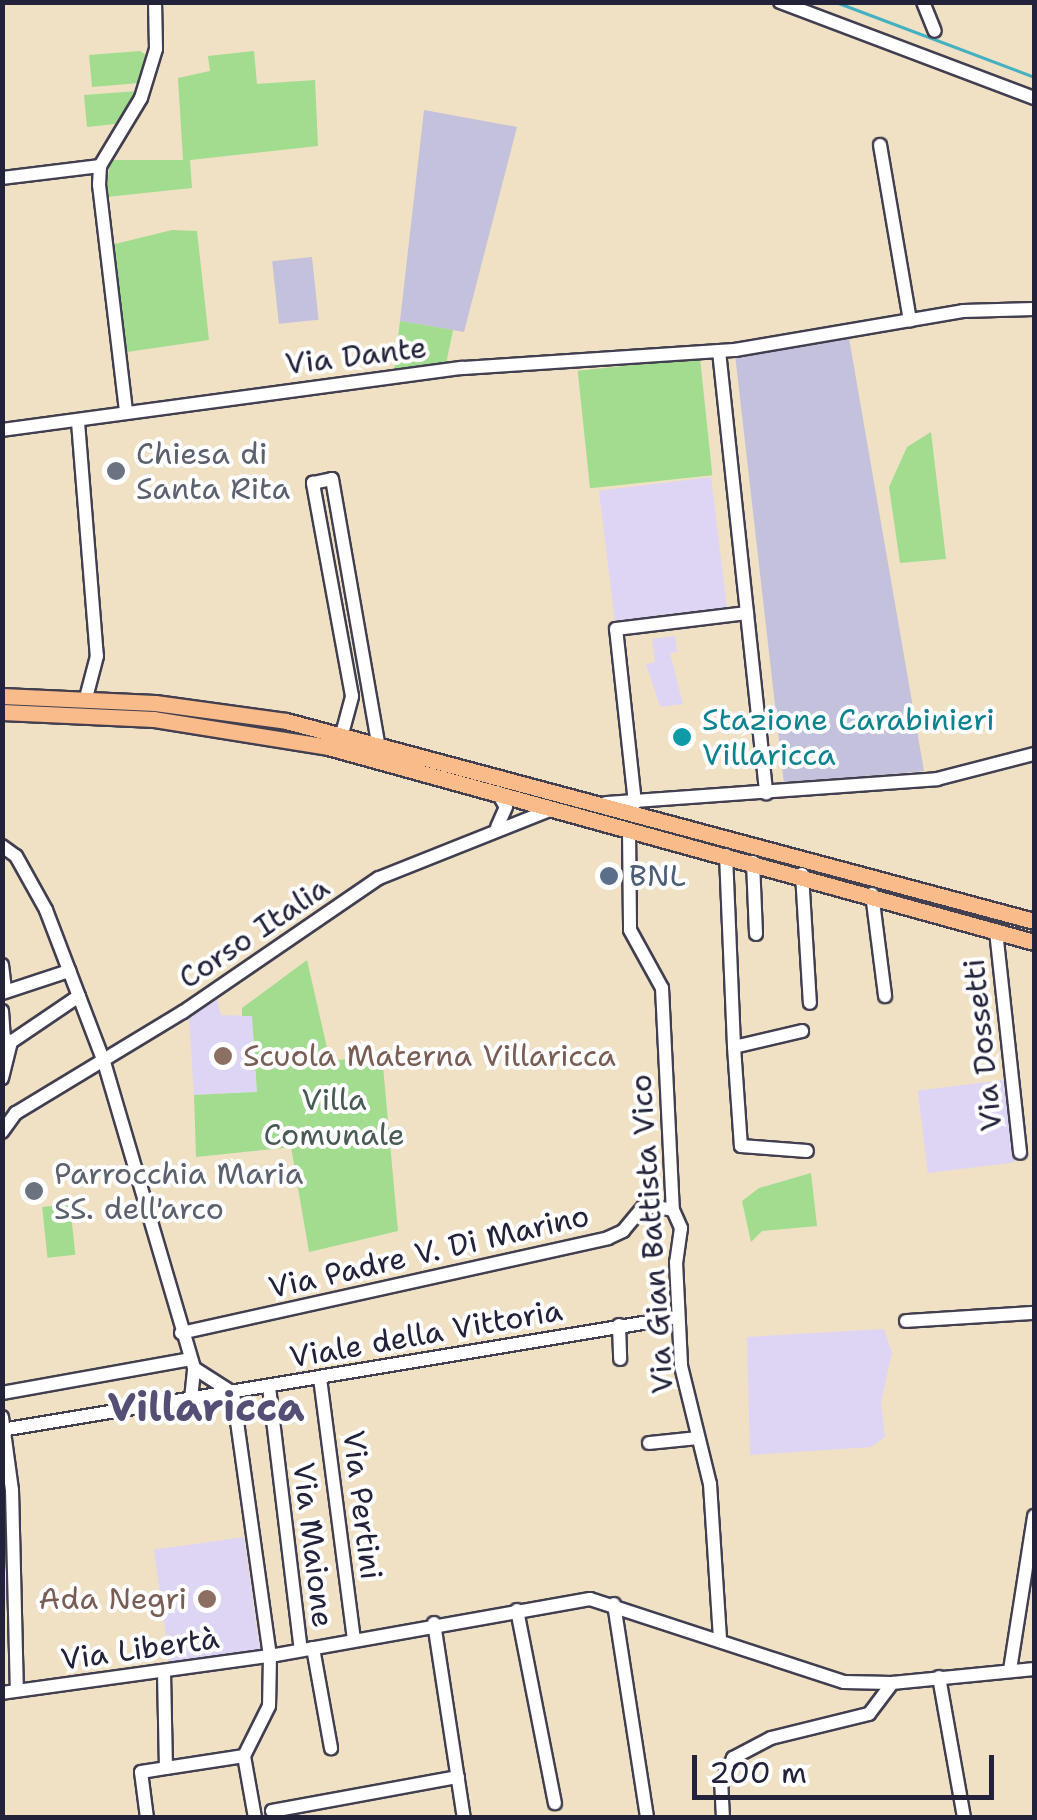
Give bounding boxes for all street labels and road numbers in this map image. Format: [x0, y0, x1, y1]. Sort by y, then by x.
street label: Via Dante [283, 329, 429, 383]
street label: Corso Italia [172, 870, 336, 996]
street label: Via Dossetti [956, 957, 1010, 1133]
street label: Via Gian Battista Vico [623, 1073, 681, 1395]
street label: Via Padre V. Di Marino [265, 1198, 593, 1306]
street label: Viale della Vittoria [287, 1292, 565, 1376]
street label: Via Pertini [335, 1428, 389, 1582]
street label: Via Maione [285, 1460, 341, 1630]
street label: Via Libertà [59, 1620, 221, 1678]

